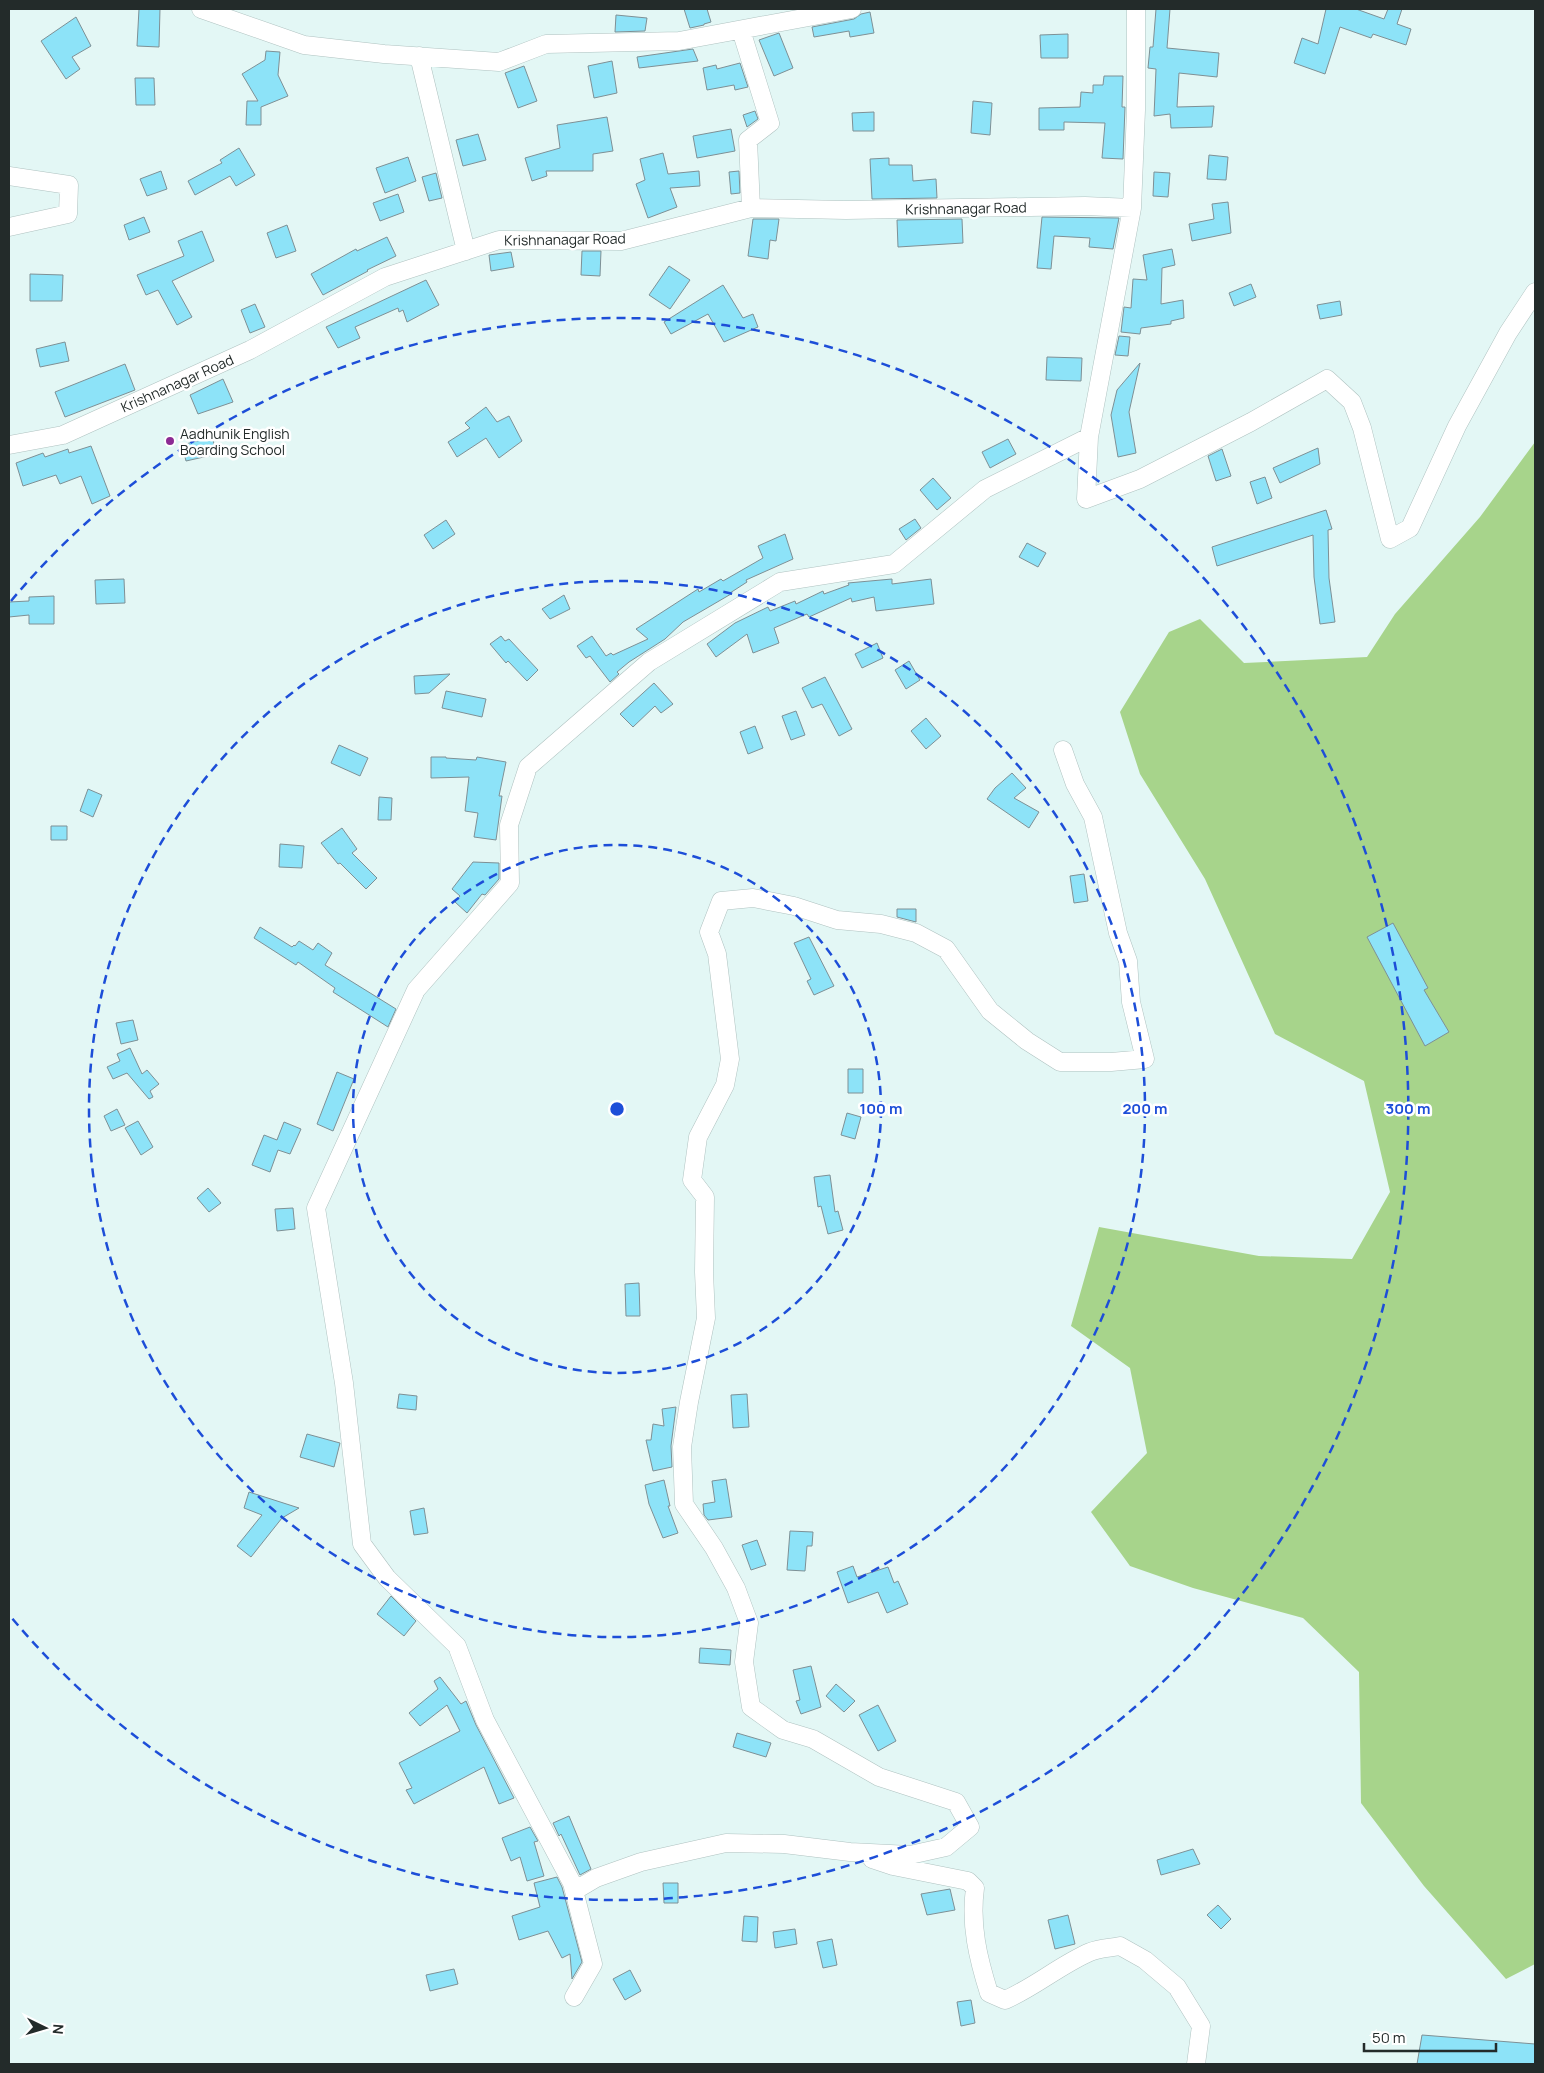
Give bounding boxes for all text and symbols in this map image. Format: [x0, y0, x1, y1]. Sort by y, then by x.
street label: Krishnanagar Road [905, 197, 1027, 219]
street label: Krishnanagar Road [504, 228, 626, 250]
street label: Krishnanagar Road [118, 350, 236, 416]
place label: Aadhunik English Boarding School [180, 424, 290, 459]
marker: Aadhunik English Boarding School [164, 435, 176, 447]
text: 100 m [860, 1098, 902, 1119]
text: 200 m [1122, 1098, 1168, 1119]
text: 300 m [1386, 1098, 1430, 1119]
centre of rings [608, 1100, 626, 1118]
north arrow [20, 2003, 70, 2053]
scale bar [1364, 2020, 1496, 2052]
text: N [49, 2023, 68, 2035]
text: 50 m [1372, 2027, 1406, 2048]

